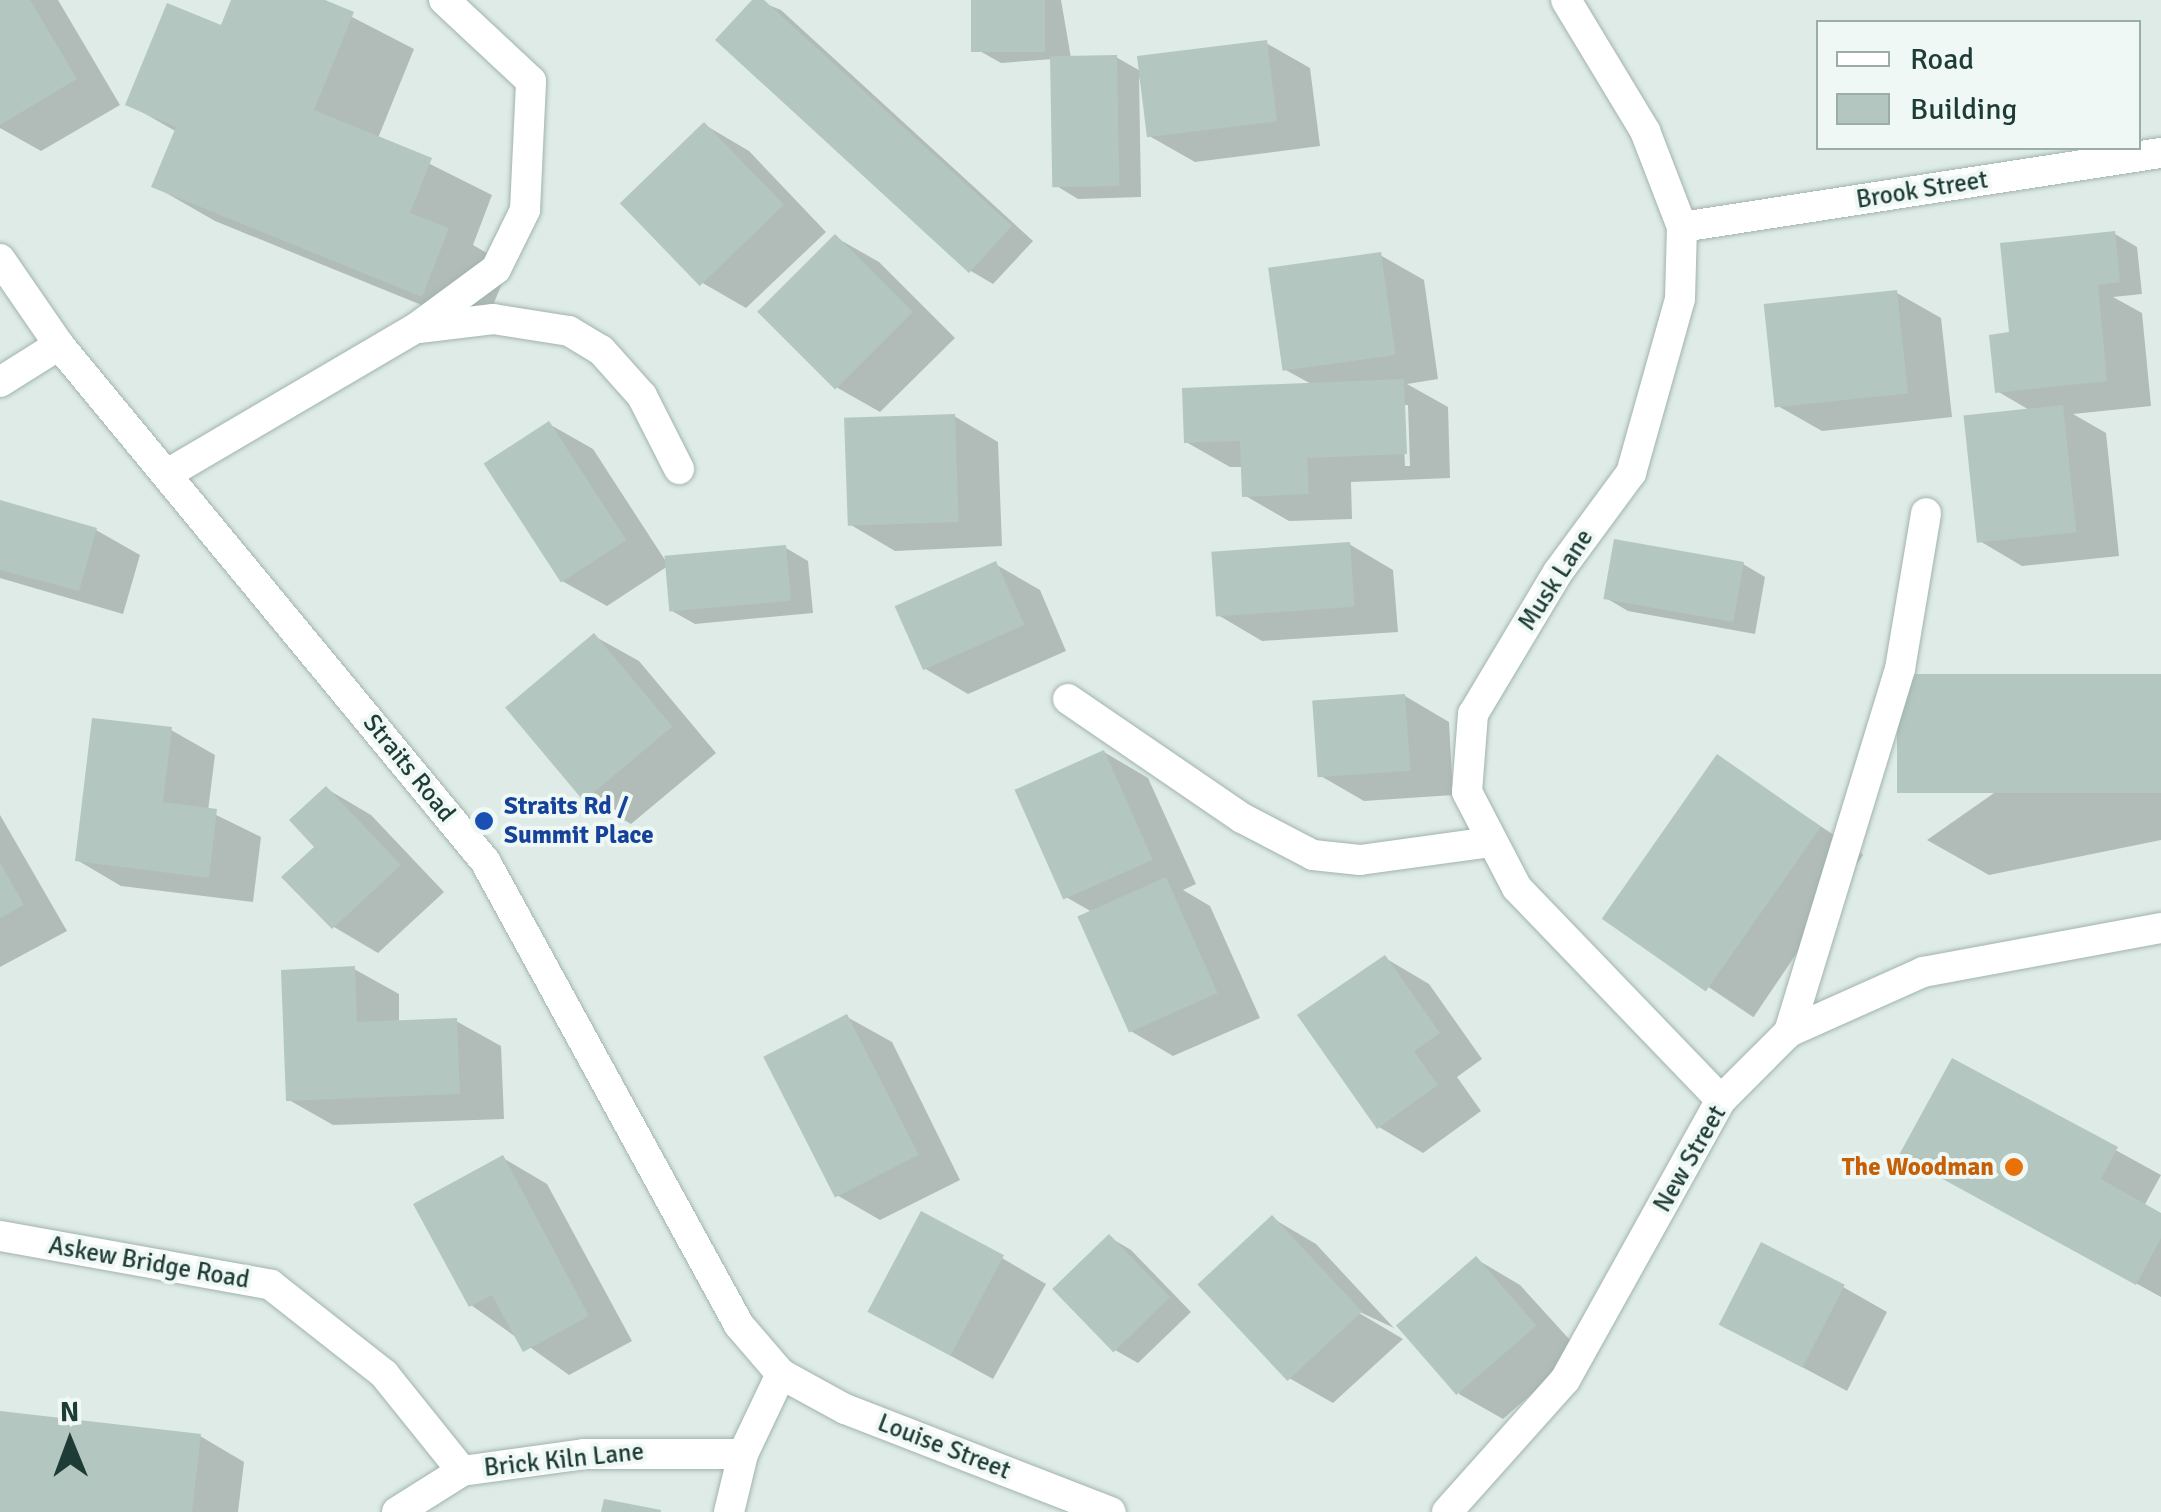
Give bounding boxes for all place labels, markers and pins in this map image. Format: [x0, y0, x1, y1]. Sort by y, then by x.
place label: Straits Rd / Summit Place [504, 792, 654, 851]
marker: Straits Rd / Summit Place [473, 810, 495, 832]
place label: The Woodman [1842, 1152, 1994, 1182]
marker: The Woodman [2003, 1156, 2025, 1178]

